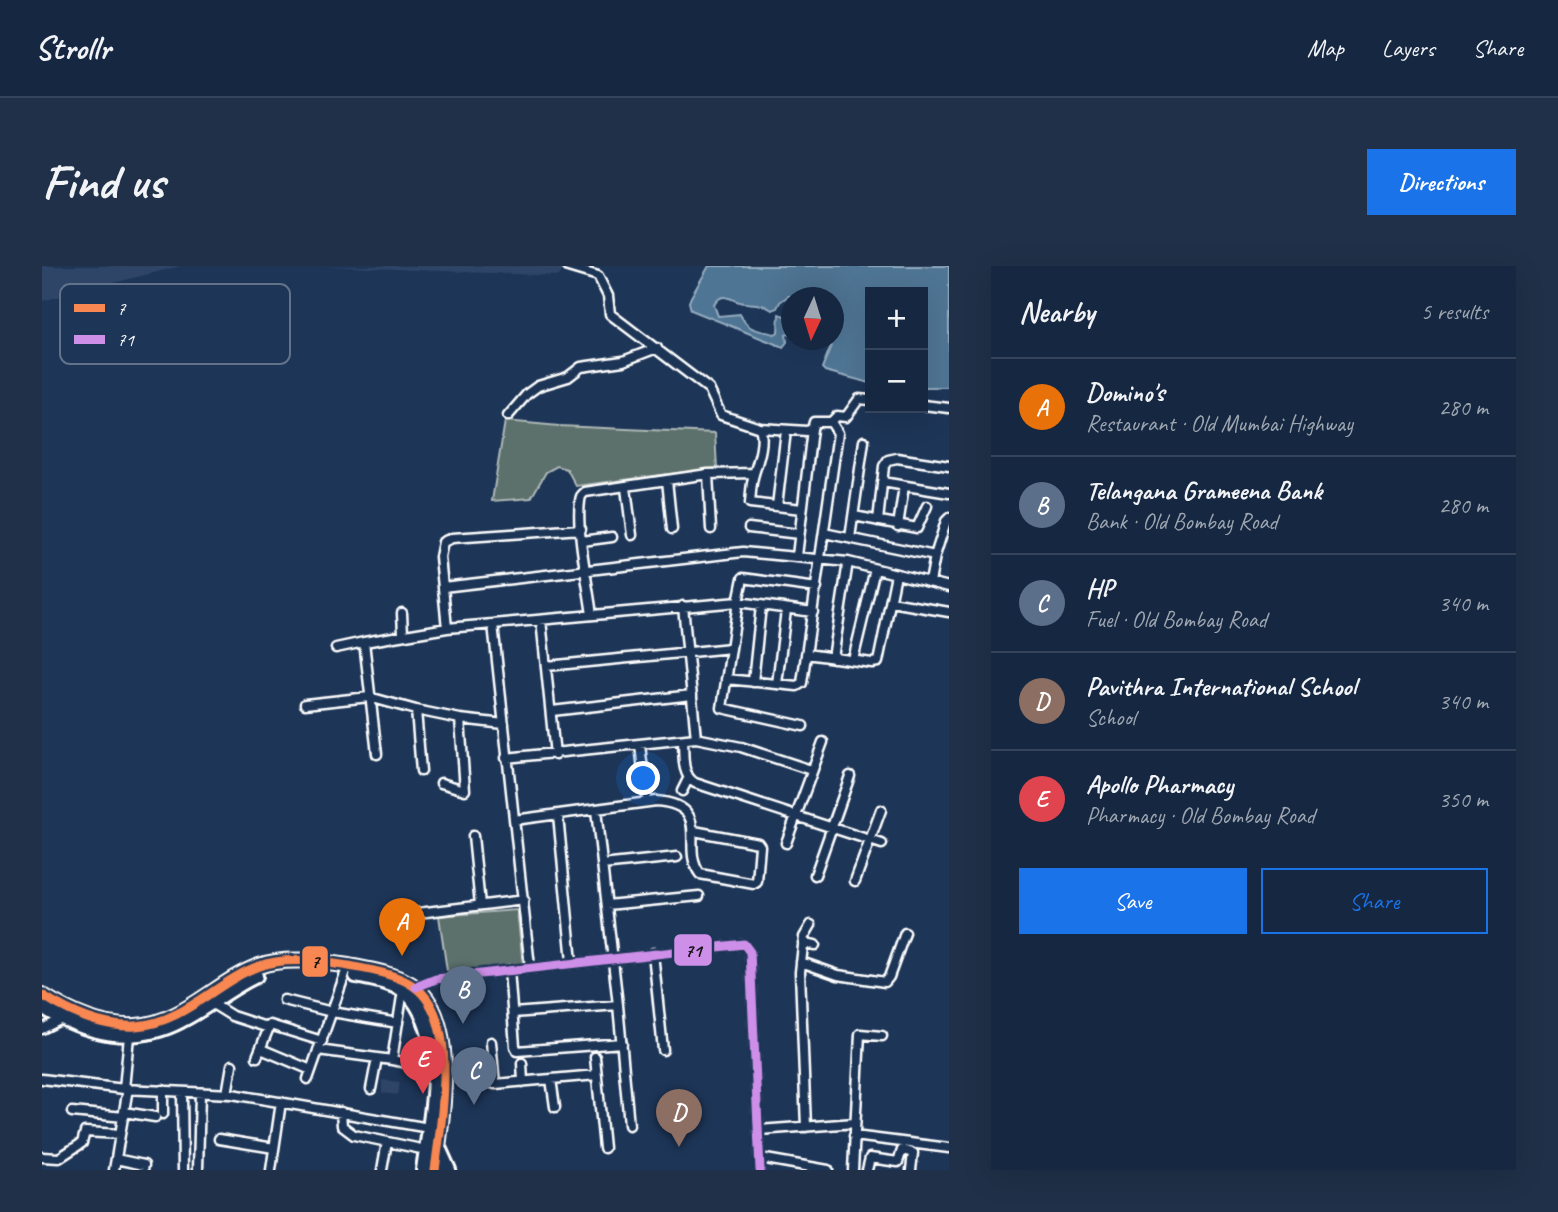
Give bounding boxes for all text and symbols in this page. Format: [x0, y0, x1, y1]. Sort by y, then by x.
text: Strollr [35, 27, 110, 69]
text: Map [1307, 33, 1344, 63]
text: Layers [1382, 33, 1435, 63]
text: Share [1473, 33, 1523, 63]
button: Directions [1367, 149, 1516, 215]
text: Find us [42, 151, 164, 213]
legend [60, 284, 290, 364]
north arrow [781, 287, 844, 350]
map controls [865, 287, 928, 413]
button: + [865, 287, 928, 350]
text: Nearby [1019, 293, 1095, 331]
text: 7 [117, 297, 127, 321]
text: 5 results [1421, 297, 1488, 326]
text: 71 [117, 328, 136, 352]
button: − [865, 350, 928, 413]
text: Domino's [1086, 376, 1164, 409]
text: A [1036, 393, 1048, 422]
text: 280 m [1439, 393, 1488, 422]
text: Restaurant · Old Mumbai Highway [1086, 409, 1353, 438]
text: Telangana Grameena Bank [1086, 474, 1322, 507]
text: B [1036, 491, 1048, 520]
text: 280 m [1439, 491, 1488, 520]
text: Bank · Old Bombay Road [1086, 507, 1277, 536]
text: HP [1086, 572, 1113, 605]
text: C [1037, 589, 1047, 618]
text: 340 m [1439, 589, 1488, 618]
text: Fuel · Old Bombay Road [1086, 605, 1267, 634]
text: Pavithra International School [1086, 670, 1356, 703]
text: D [1035, 687, 1049, 716]
text: 340 m [1439, 687, 1488, 716]
text: School [1086, 703, 1135, 732]
your location [626, 761, 660, 795]
text: Apollo Pharmacy [1086, 768, 1233, 801]
text: E [1036, 785, 1048, 814]
text: 350 m [1439, 785, 1488, 814]
text: Pharmacy · Old Bombay Road [1086, 801, 1315, 830]
button: Save [1019, 868, 1247, 934]
button: Share [1261, 868, 1488, 934]
pin: A [379, 898, 425, 956]
line badge: 71 [673, 933, 713, 967]
text: 71 [684, 939, 704, 963]
line badge: 7 [301, 945, 329, 978]
text: 7 [311, 950, 322, 974]
pin: B [440, 966, 486, 1024]
pin: E [400, 1036, 446, 1094]
pin: C [451, 1047, 497, 1105]
pin: D [656, 1089, 702, 1147]

